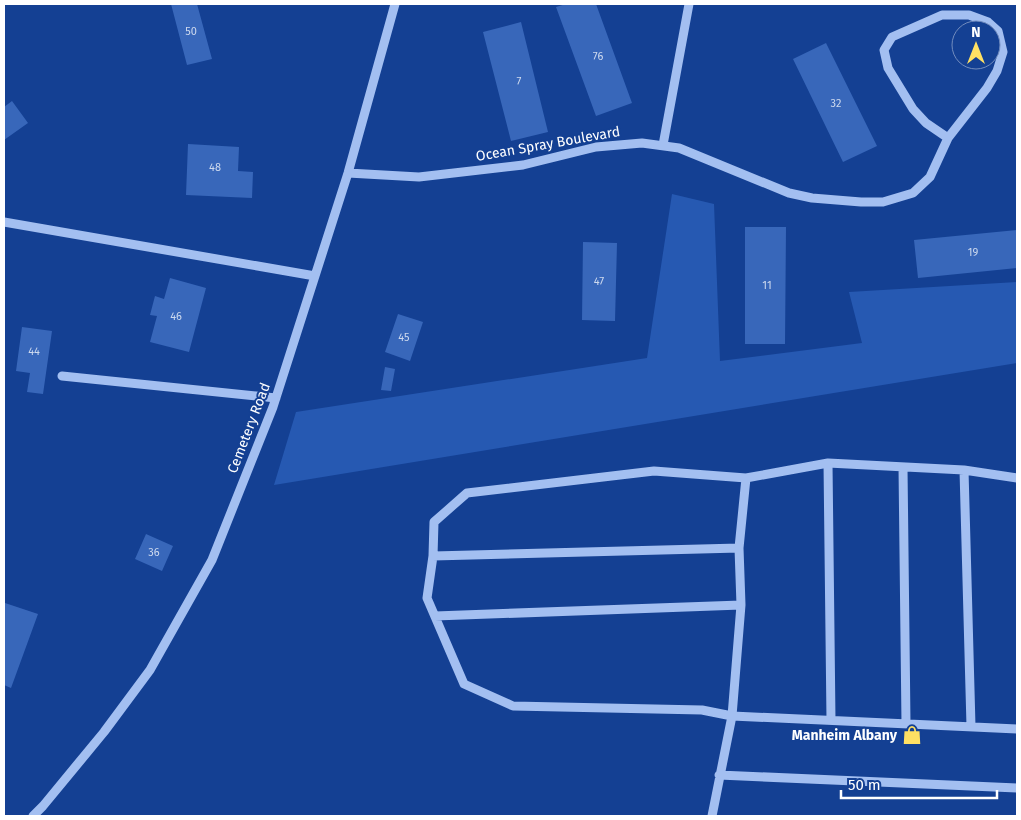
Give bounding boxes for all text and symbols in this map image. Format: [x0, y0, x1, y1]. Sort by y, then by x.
north arrow [951, 20, 1001, 70]
text: N [971, 24, 981, 41]
house number: 50 [185, 25, 197, 38]
house number: 76 [593, 50, 603, 63]
house number: 7 [517, 75, 522, 88]
house number: 32 [831, 97, 841, 110]
street label: Ocean Spray Boulevard [475, 123, 621, 165]
house number: 48 [209, 161, 221, 174]
house number: 19 [968, 246, 978, 259]
house number: 47 [594, 275, 604, 288]
house number: 11 [762, 279, 772, 292]
house number: 46 [170, 310, 182, 323]
house number: 45 [398, 331, 410, 344]
house number: 44 [28, 345, 40, 358]
street label: Cemetery Road [224, 380, 274, 476]
house number: 36 [148, 546, 160, 559]
shop icon: Manheim Albany [901, 724, 923, 746]
place label: Manheim Albany [792, 727, 898, 744]
scale bar [841, 768, 997, 800]
text: 50 m [848, 776, 881, 794]

